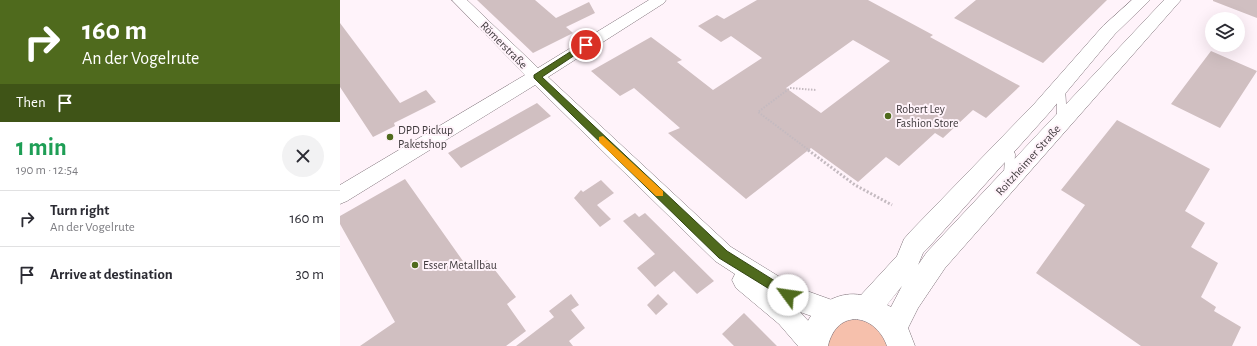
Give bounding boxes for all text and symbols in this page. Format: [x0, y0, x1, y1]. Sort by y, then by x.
map controls [1205, 12, 1245, 52]
button: layers [1205, 12, 1245, 52]
icon: right [16, 16, 68, 68]
text: 160 m [82, 17, 147, 45]
street label: Römerstraße [478, 19, 530, 71]
pin [569, 28, 603, 62]
icon: arrive [575, 34, 597, 56]
text: An der Vogelrute [82, 50, 199, 68]
icon: arrive [54, 92, 76, 114]
text: Then [16, 95, 46, 110]
place label: Robert Ley Fashion Store [896, 103, 958, 129]
marker: Robert Ley Fashion Store [883, 111, 893, 121]
street label: Roitzheimer Straße [993, 122, 1063, 198]
place label: DPD Pickup Paketshop [398, 124, 453, 150]
marker: DPD Pickup Paketshop [385, 132, 395, 142]
button: close [282, 135, 324, 177]
text: 1 min [16, 136, 67, 160]
text: 190 m · 12:54 [16, 164, 78, 177]
text: Turn right [50, 203, 109, 218]
icon: right [16, 208, 38, 230]
text: 160 m [289, 211, 324, 226]
text: An der Vogelrute [50, 221, 135, 234]
place label: Esser Metallbau [423, 259, 497, 271]
marker: Esser Metallbau [410, 260, 420, 270]
icon: arrive [16, 264, 38, 286]
text: Arrive at destination [50, 267, 173, 282]
text: 30 m [295, 267, 324, 282]
position arrow [767, 274, 809, 316]

